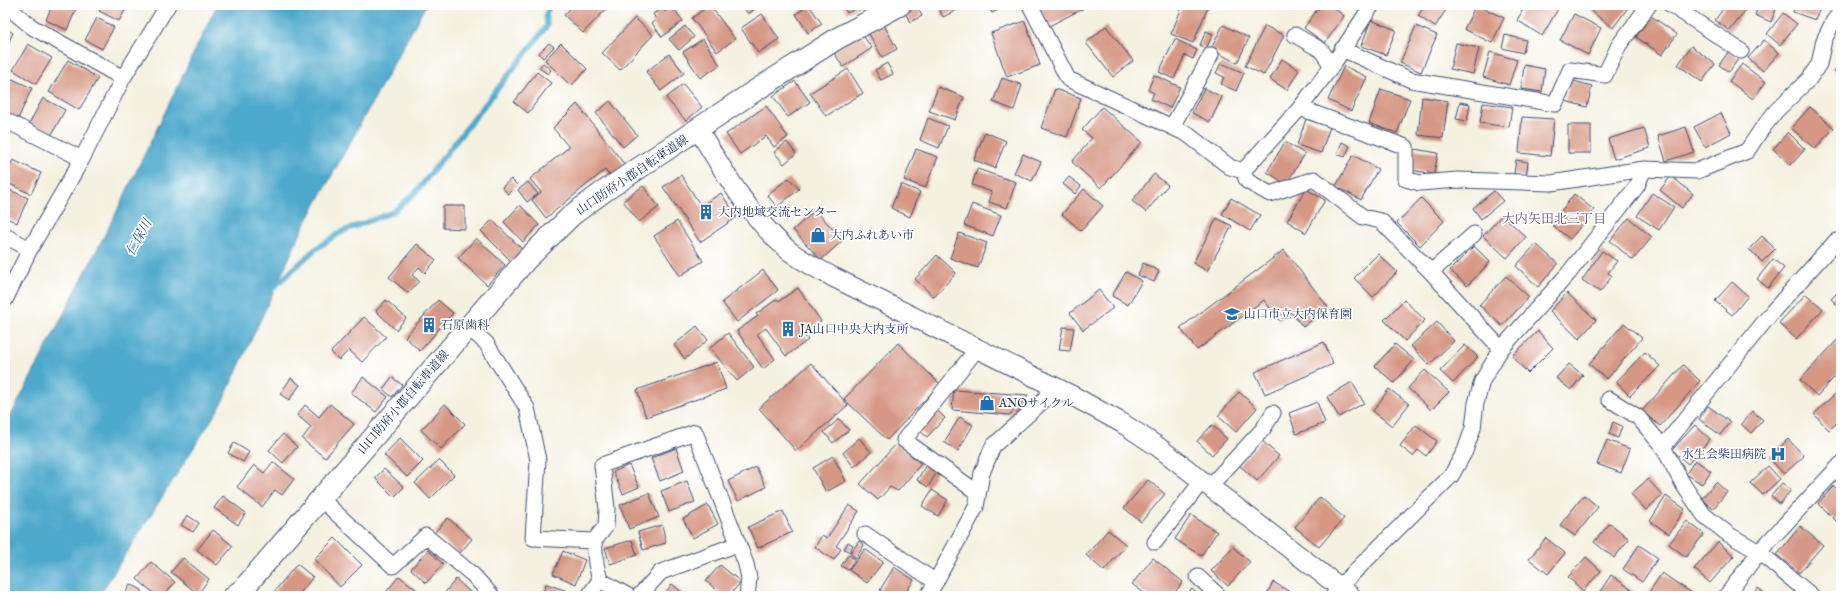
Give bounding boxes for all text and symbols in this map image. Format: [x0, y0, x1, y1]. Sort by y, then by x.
street label: 山口防府小郡自転車道線 [573, 132, 691, 219]
building icon: 大内地域交流センター [697, 203, 715, 221]
place label: 大内地域交流センター [718, 205, 838, 220]
district label: 大内矢田北三丁目 [1502, 211, 1606, 228]
water label: 仁保川 [122, 215, 157, 259]
shop icon: 大内ふれあい市 [809, 226, 827, 244]
place label: 大内ふれあい市 [830, 228, 914, 243]
school or university icon: 山口市立大内保育園 [1223, 305, 1241, 323]
place label: 山口市立大内保育園 [1244, 307, 1352, 322]
building icon: 石原歯科 [420, 316, 438, 334]
place label: 石原歯科 [441, 318, 489, 333]
building icon: JA山口中央大内支所 [779, 320, 797, 338]
place label: JA山口中央大内支所 [798, 322, 909, 338]
street label: 山口防府小郡自転車道線 [354, 348, 452, 457]
shop icon: ANOサイクル [978, 394, 996, 412]
place label: ANOサイクル [998, 396, 1074, 411]
hospital icon: 水生会柴田病院 [1769, 445, 1787, 463]
place label: 水生会柴田病院 [1682, 447, 1766, 462]

